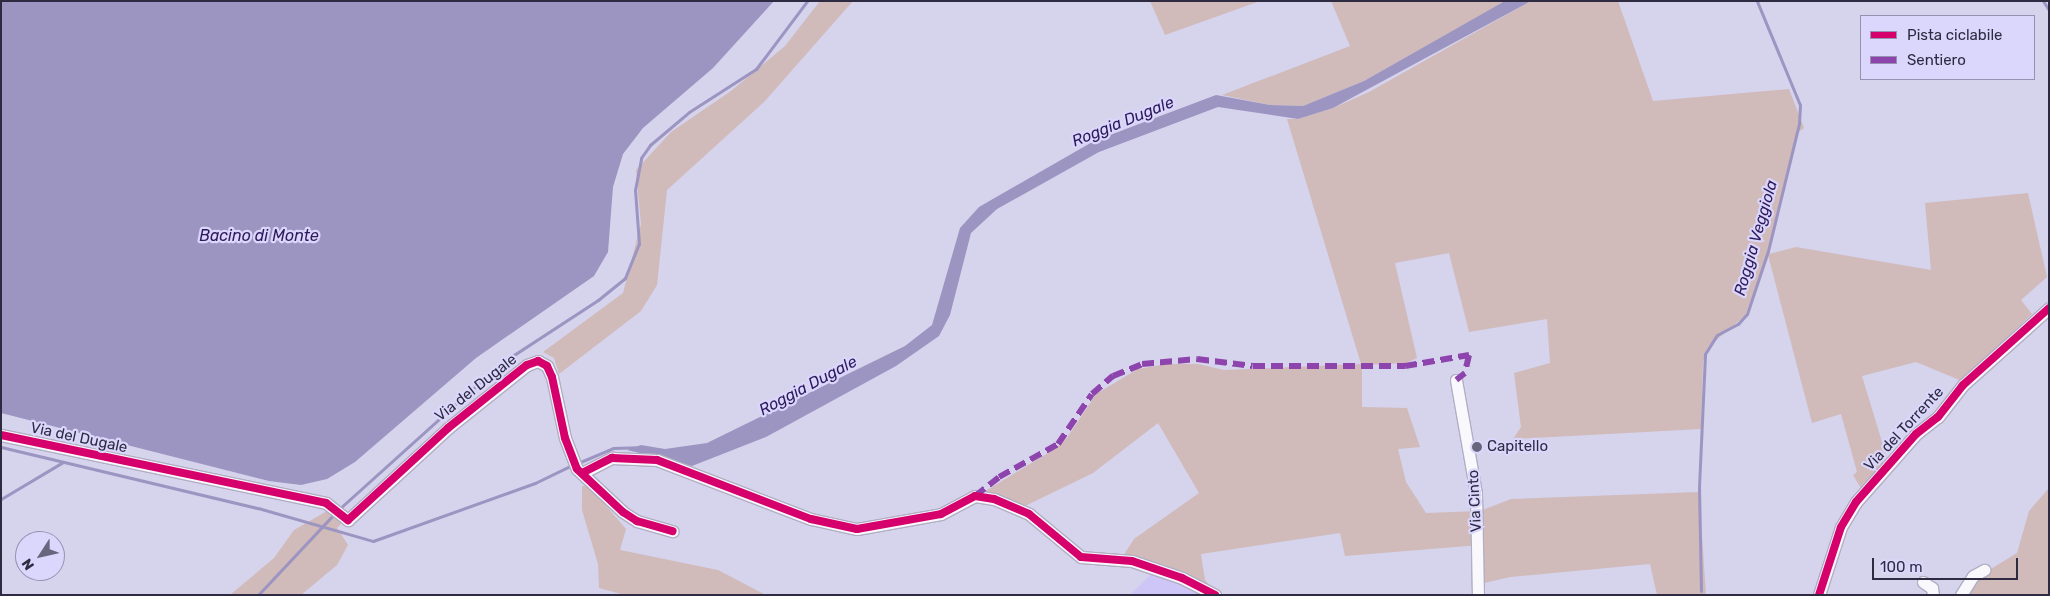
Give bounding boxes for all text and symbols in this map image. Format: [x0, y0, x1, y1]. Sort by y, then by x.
legend [1860, 15, 2035, 80]
text: Pista ciclabile [1907, 26, 2002, 44]
text: Sentiero [1907, 51, 1966, 69]
water label: Roggia Dugale [1069, 93, 1177, 151]
water label: Roggia Veggiola [1730, 178, 1782, 298]
water label: Bacino di Monte [199, 226, 319, 246]
street label: Via del Dugale [432, 351, 520, 425]
water label: Roggia Dugale [756, 352, 860, 420]
street label: Via del Torrente [1860, 383, 1948, 475]
street label: Via del Dugale [29, 419, 129, 457]
place label: Capitello [1487, 438, 1548, 456]
marker: Capitello [1471, 441, 1483, 453]
street label: Via Cinto [1464, 469, 1486, 533]
north arrow [15, 531, 65, 581]
scale bar [1875, 548, 2021, 580]
text: N [18, 555, 38, 573]
text: 100 m [1880, 558, 1922, 576]

